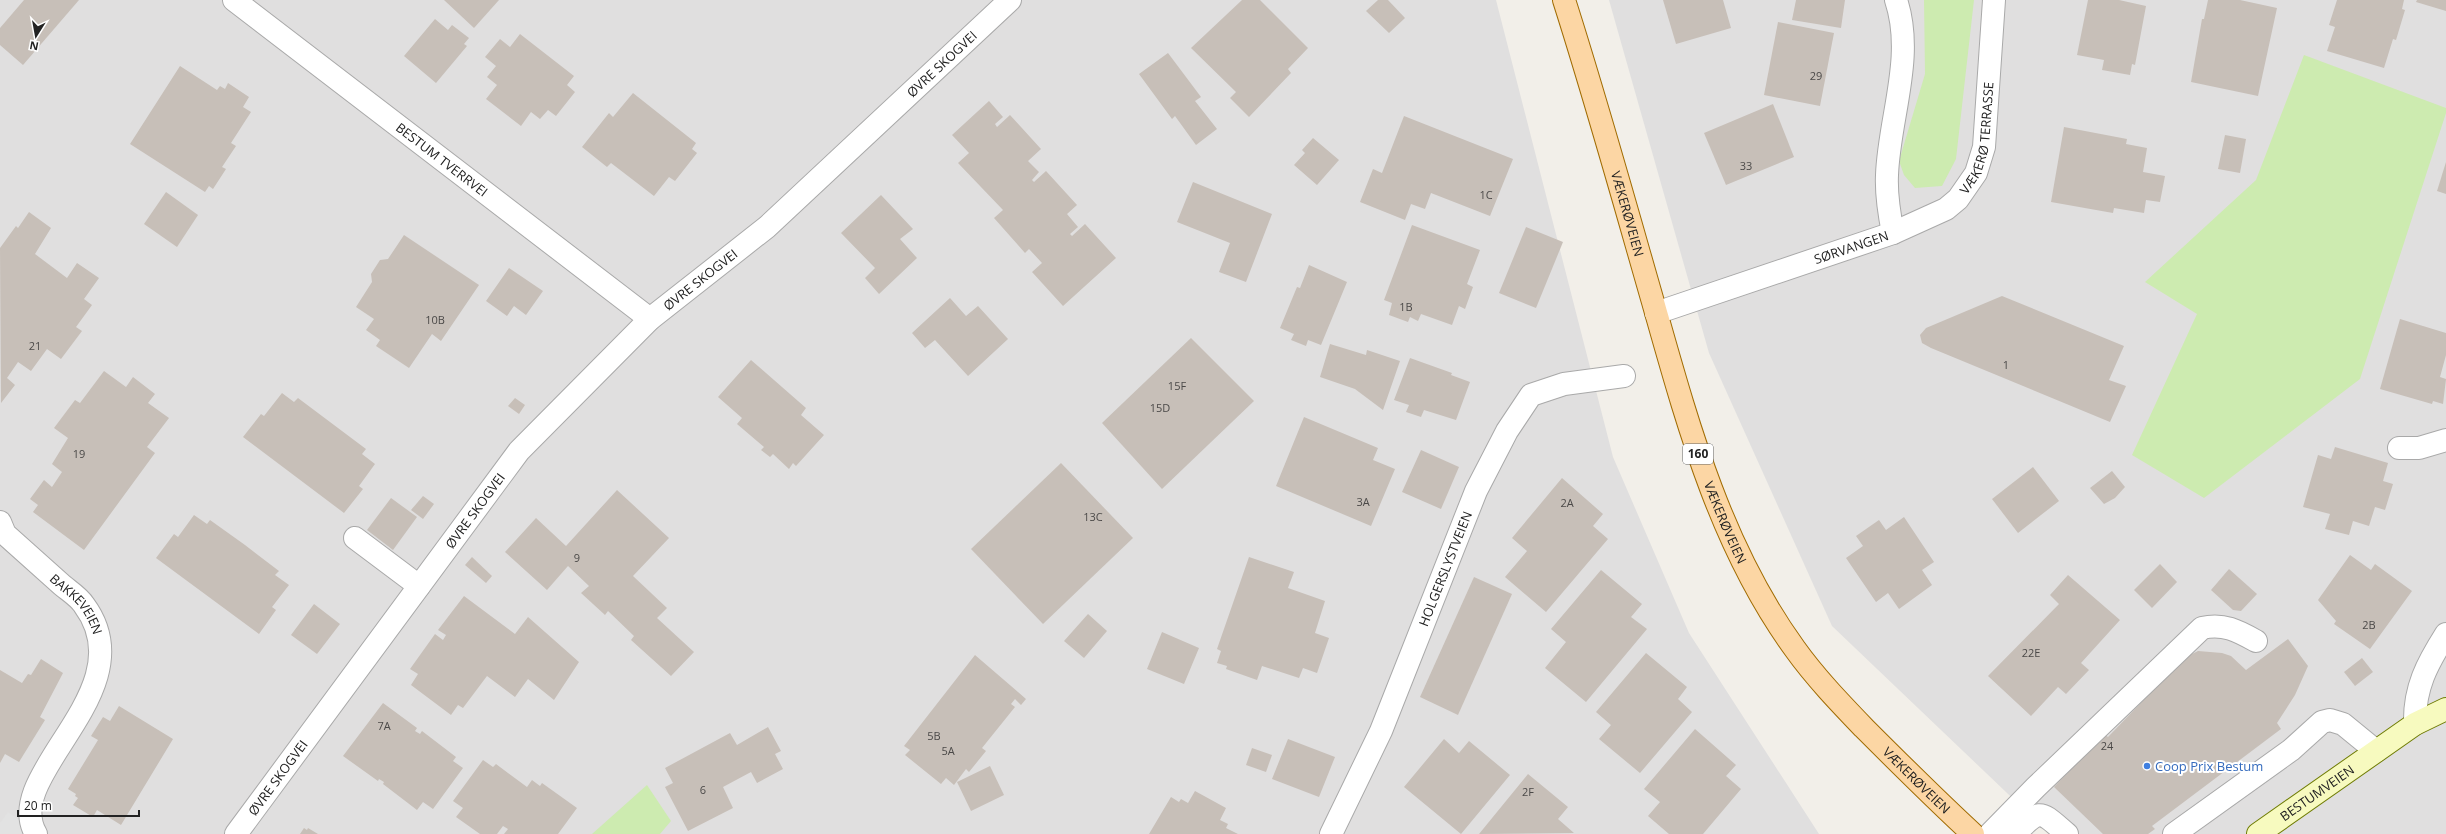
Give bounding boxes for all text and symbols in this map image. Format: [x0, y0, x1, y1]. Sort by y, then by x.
north arrow [16, 16, 56, 56]
street label: ØVRE SKOGVEI [903, 27, 981, 101]
text: N [28, 38, 40, 55]
house number: 29 [1810, 68, 1822, 83]
street label: VÆKERØ TERRASSE [1955, 81, 1997, 198]
street label: BESTUM TVERRVEI [392, 118, 492, 200]
house number: 33 [1740, 158, 1752, 173]
street label: VÆKERØVEIEN [1607, 169, 1648, 258]
house number: 1C [1479, 187, 1493, 202]
street label: SØRVANGEN [1812, 226, 1891, 268]
street label: ØVRE SKOGVEI [659, 245, 741, 314]
house number: 1B [1399, 299, 1413, 314]
house number: 10B [425, 312, 445, 327]
house number: 21 [29, 338, 41, 353]
house number: 1 [2003, 357, 2009, 372]
house number: 15F [1168, 378, 1186, 393]
house number: 15D [1150, 400, 1170, 415]
road number: 160 [1683, 444, 1713, 464]
house number: 19 [73, 446, 85, 461]
street label: ØVRE SKOGVEI [441, 469, 509, 552]
street label: VÆKERØVEIEN [1700, 479, 1751, 567]
house number: 3A [1356, 494, 1370, 509]
house number: 2A [1560, 495, 1574, 510]
house number: 13C [1083, 509, 1103, 524]
street label: HOLGERSLYSTVEIEN [1414, 509, 1476, 629]
house number: 9 [574, 550, 580, 565]
street label: BAKKEVEIEN [46, 569, 107, 637]
house number: 2B [2362, 617, 2376, 632]
house number: 22E [2022, 645, 2040, 660]
house number: 7A [377, 718, 391, 733]
house number: 5B [927, 728, 941, 743]
street label: ØVRE SKOGVEI [244, 736, 312, 819]
house number: 24 [2101, 738, 2114, 753]
house number: 5A [941, 743, 955, 758]
street label: VÆKERØVEIEN [1879, 743, 1955, 817]
place label: Coop Prix Bestum [2155, 757, 2263, 775]
street label: BESTUMVEIEN [2276, 760, 2358, 825]
marker: Coop Prix Bestum [2142, 761, 2152, 771]
house number: 6 [700, 782, 706, 797]
house number: 2F [1522, 784, 1534, 799]
scale bar [18, 792, 139, 818]
text: 20 m [24, 797, 52, 814]

